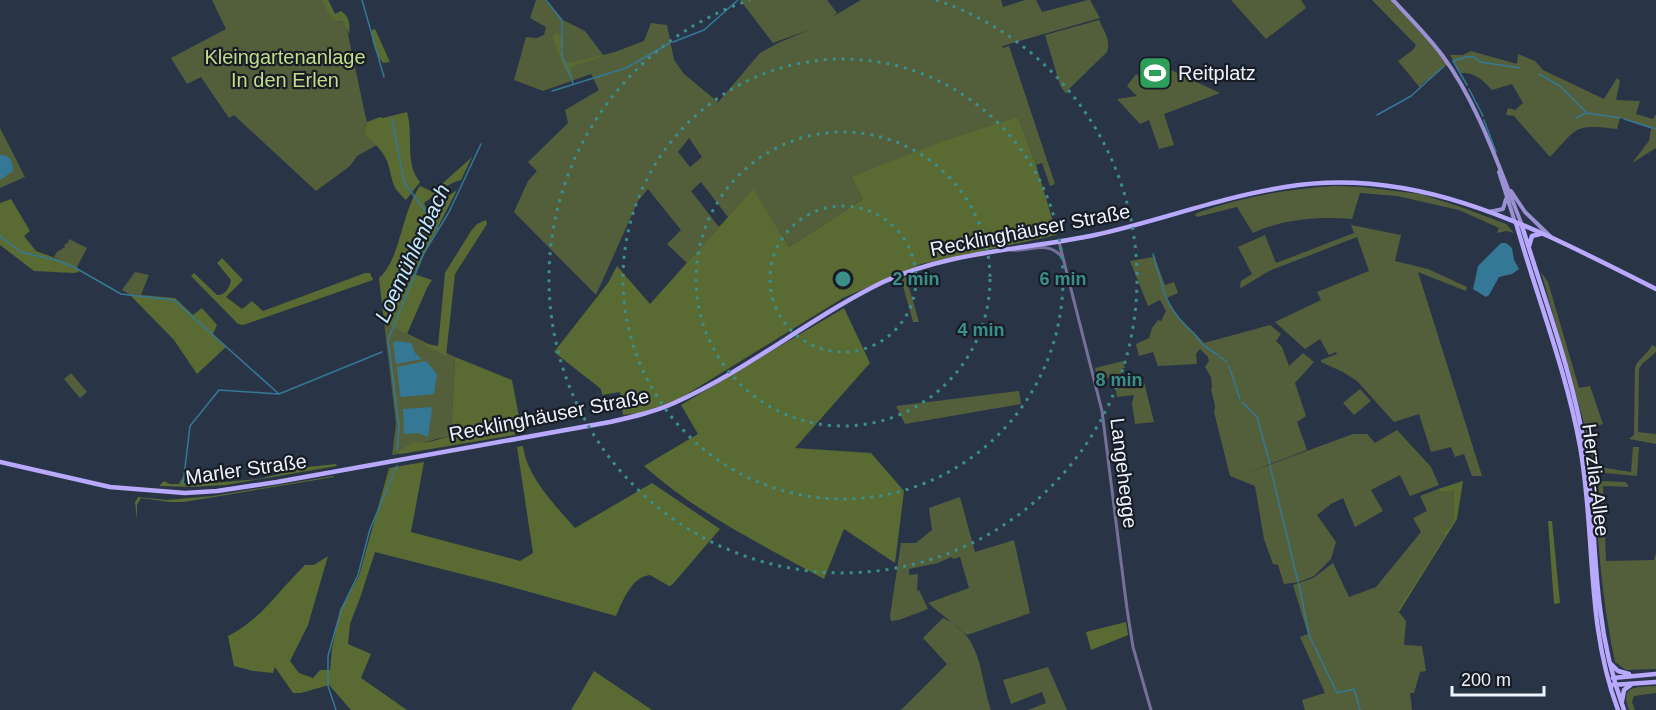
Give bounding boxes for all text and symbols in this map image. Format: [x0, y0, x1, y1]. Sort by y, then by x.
park label: Kleingartenanlage In den Erlen [204, 46, 366, 91]
sports icon: Reitplatz [1137, 55, 1173, 91]
place label: Reitplatz [1178, 62, 1256, 84]
water label: Loemühlenbach [370, 180, 454, 326]
street label: Recklinghäuser Straße [928, 200, 1132, 260]
centre of rings [833, 269, 853, 289]
text: 2 min [892, 269, 940, 289]
text: 6 min [1039, 269, 1087, 289]
text: 4 min [957, 320, 1005, 340]
text: 8 min [1095, 370, 1143, 390]
street label: Recklinghäuser Straße [447, 385, 651, 445]
street label: Langehegge [1106, 416, 1142, 530]
street label: Herzlia-Allee [1578, 422, 1614, 538]
street label: Marler Straße [184, 450, 308, 488]
scale bar [1452, 659, 1544, 697]
text: 200 m [1461, 670, 1511, 690]

